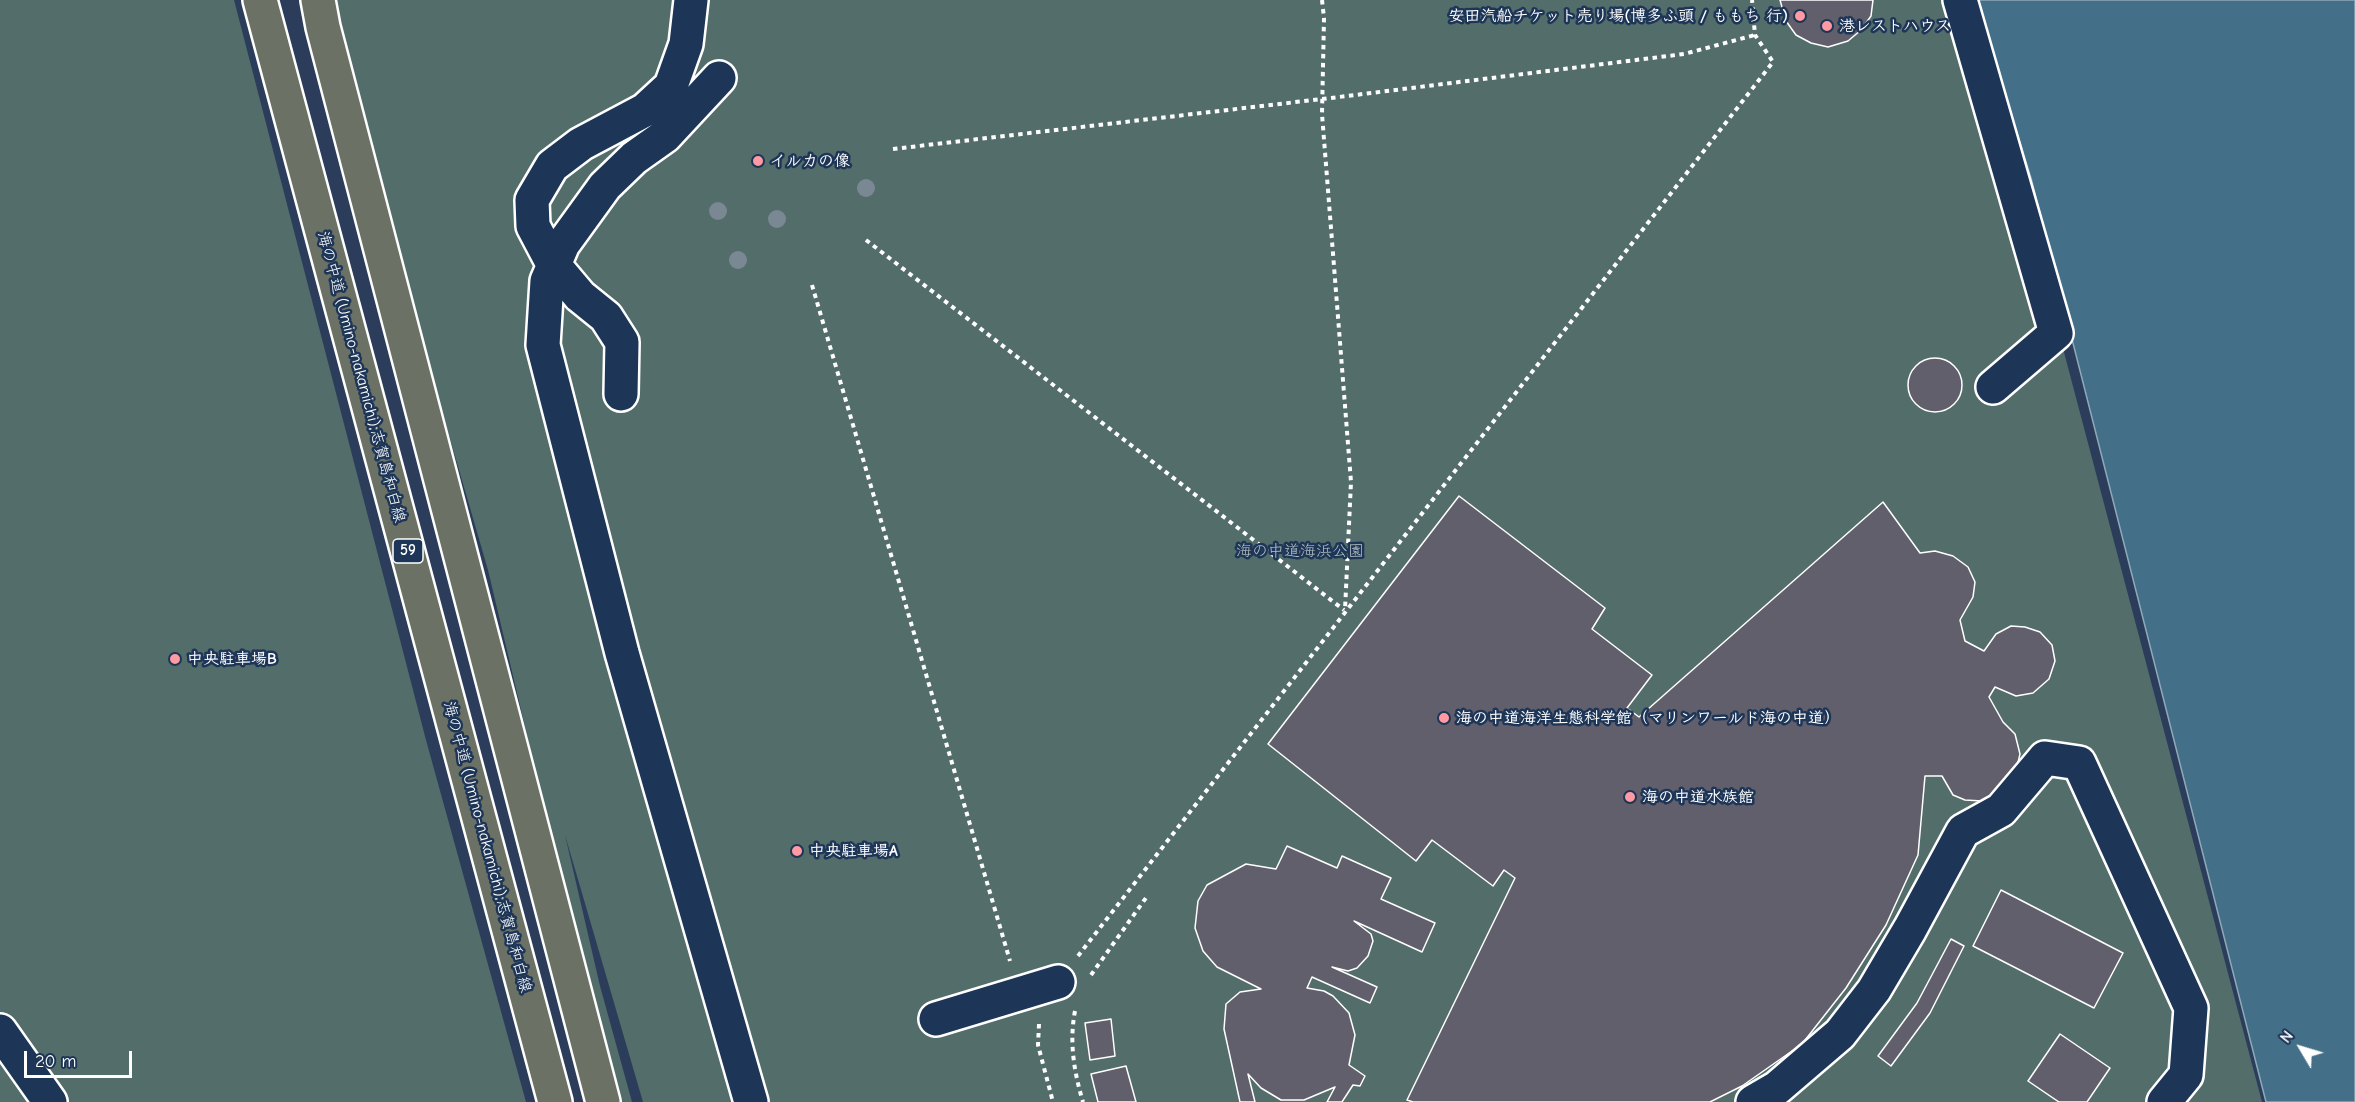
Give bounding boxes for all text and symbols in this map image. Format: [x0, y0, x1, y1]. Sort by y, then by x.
place label: 安田汽船チケット売り場(博多ふ頭 / ももち 行) [1448, 6, 1788, 26]
marker: 安田汽船チケット売り場(博多ふ頭 / ももち 行) [1793, 9, 1807, 23]
place label: 港レストハウス [1839, 16, 1951, 36]
marker: 港レストハウス [1820, 19, 1834, 33]
place label: イルカの像 [770, 151, 850, 171]
marker: イルカの像 [751, 154, 765, 168]
street label: 海の中道 (Umino-nakamichi);志賀島和白線 [313, 229, 409, 525]
road number: 59 [393, 539, 423, 563]
park label: 海の中道海浜公園 [1236, 541, 1364, 561]
place label: 中央駐車場B [187, 649, 277, 669]
marker: 中央駐車場B [168, 652, 182, 666]
street label: 海の中道 (Umino-nakamichi);志賀島和白線 [439, 699, 535, 995]
place label: 海の中道海洋生態科学館（マリンワールド海の中道） [1456, 708, 1840, 728]
marker: 海の中道海洋生態科学館（マリンワールド海の中道） [1437, 711, 1451, 725]
place label: 海の中道水族館 [1642, 787, 1754, 807]
marker: 海の中道水族館 [1623, 790, 1637, 804]
place label: 中央駐車場A [809, 841, 898, 861]
marker: 中央駐車場A [790, 844, 804, 858]
north arrow [2271, 1018, 2331, 1078]
text: N [2277, 1027, 2297, 1047]
scale bar [27, 1039, 135, 1077]
text: 20 m [35, 1051, 76, 1072]

